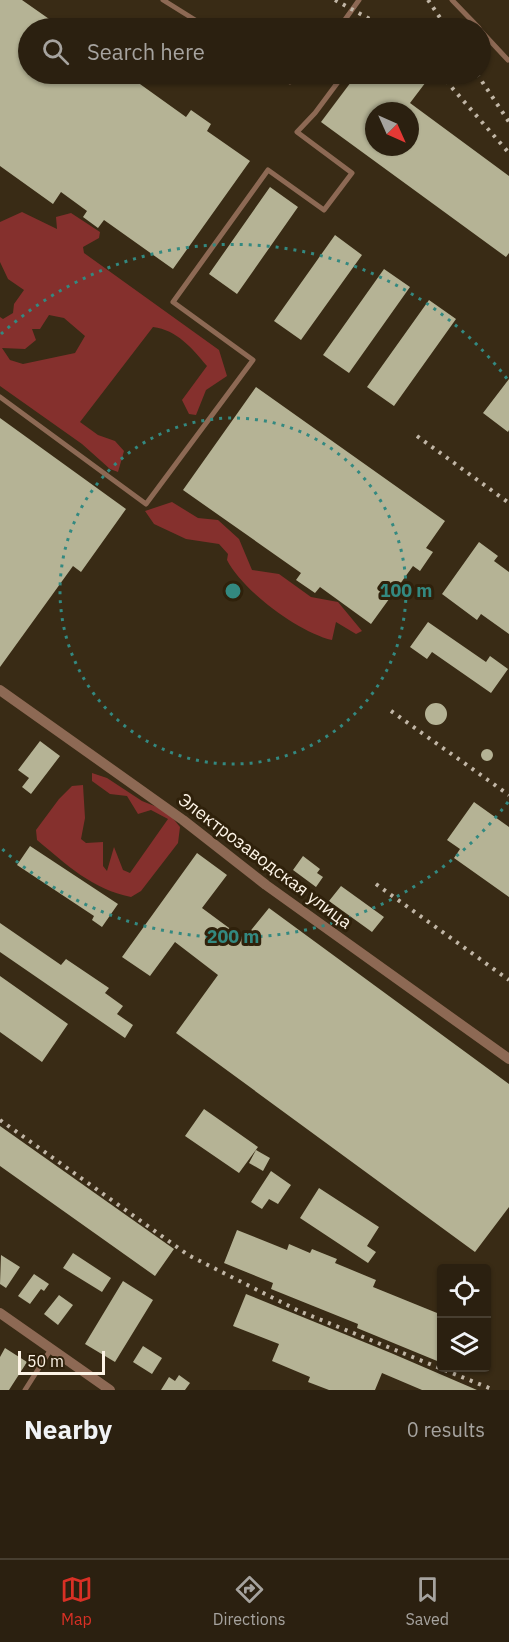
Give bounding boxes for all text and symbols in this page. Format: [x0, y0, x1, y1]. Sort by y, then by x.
search box [18, 18, 491, 84]
icon: search [39, 35, 72, 68]
text: Search here [87, 37, 205, 66]
north arrow [365, 102, 419, 156]
text: 100 m [380, 579, 432, 602]
centre of rings [223, 581, 243, 601]
street label: Электрозаводская улица [174, 788, 357, 934]
text: 200 m [207, 925, 259, 948]
map controls [437, 1264, 491, 1372]
button: locate [437, 1264, 491, 1318]
button: layers [437, 1318, 491, 1372]
scale bar [18, 1348, 105, 1376]
text: 50 m [27, 1351, 64, 1371]
text: Nearby [24, 1412, 112, 1446]
text: 0 results [407, 1416, 485, 1443]
tab: Map [60, 1573, 93, 1629]
tab: Directions [213, 1573, 286, 1629]
tab: Saved [406, 1573, 449, 1629]

